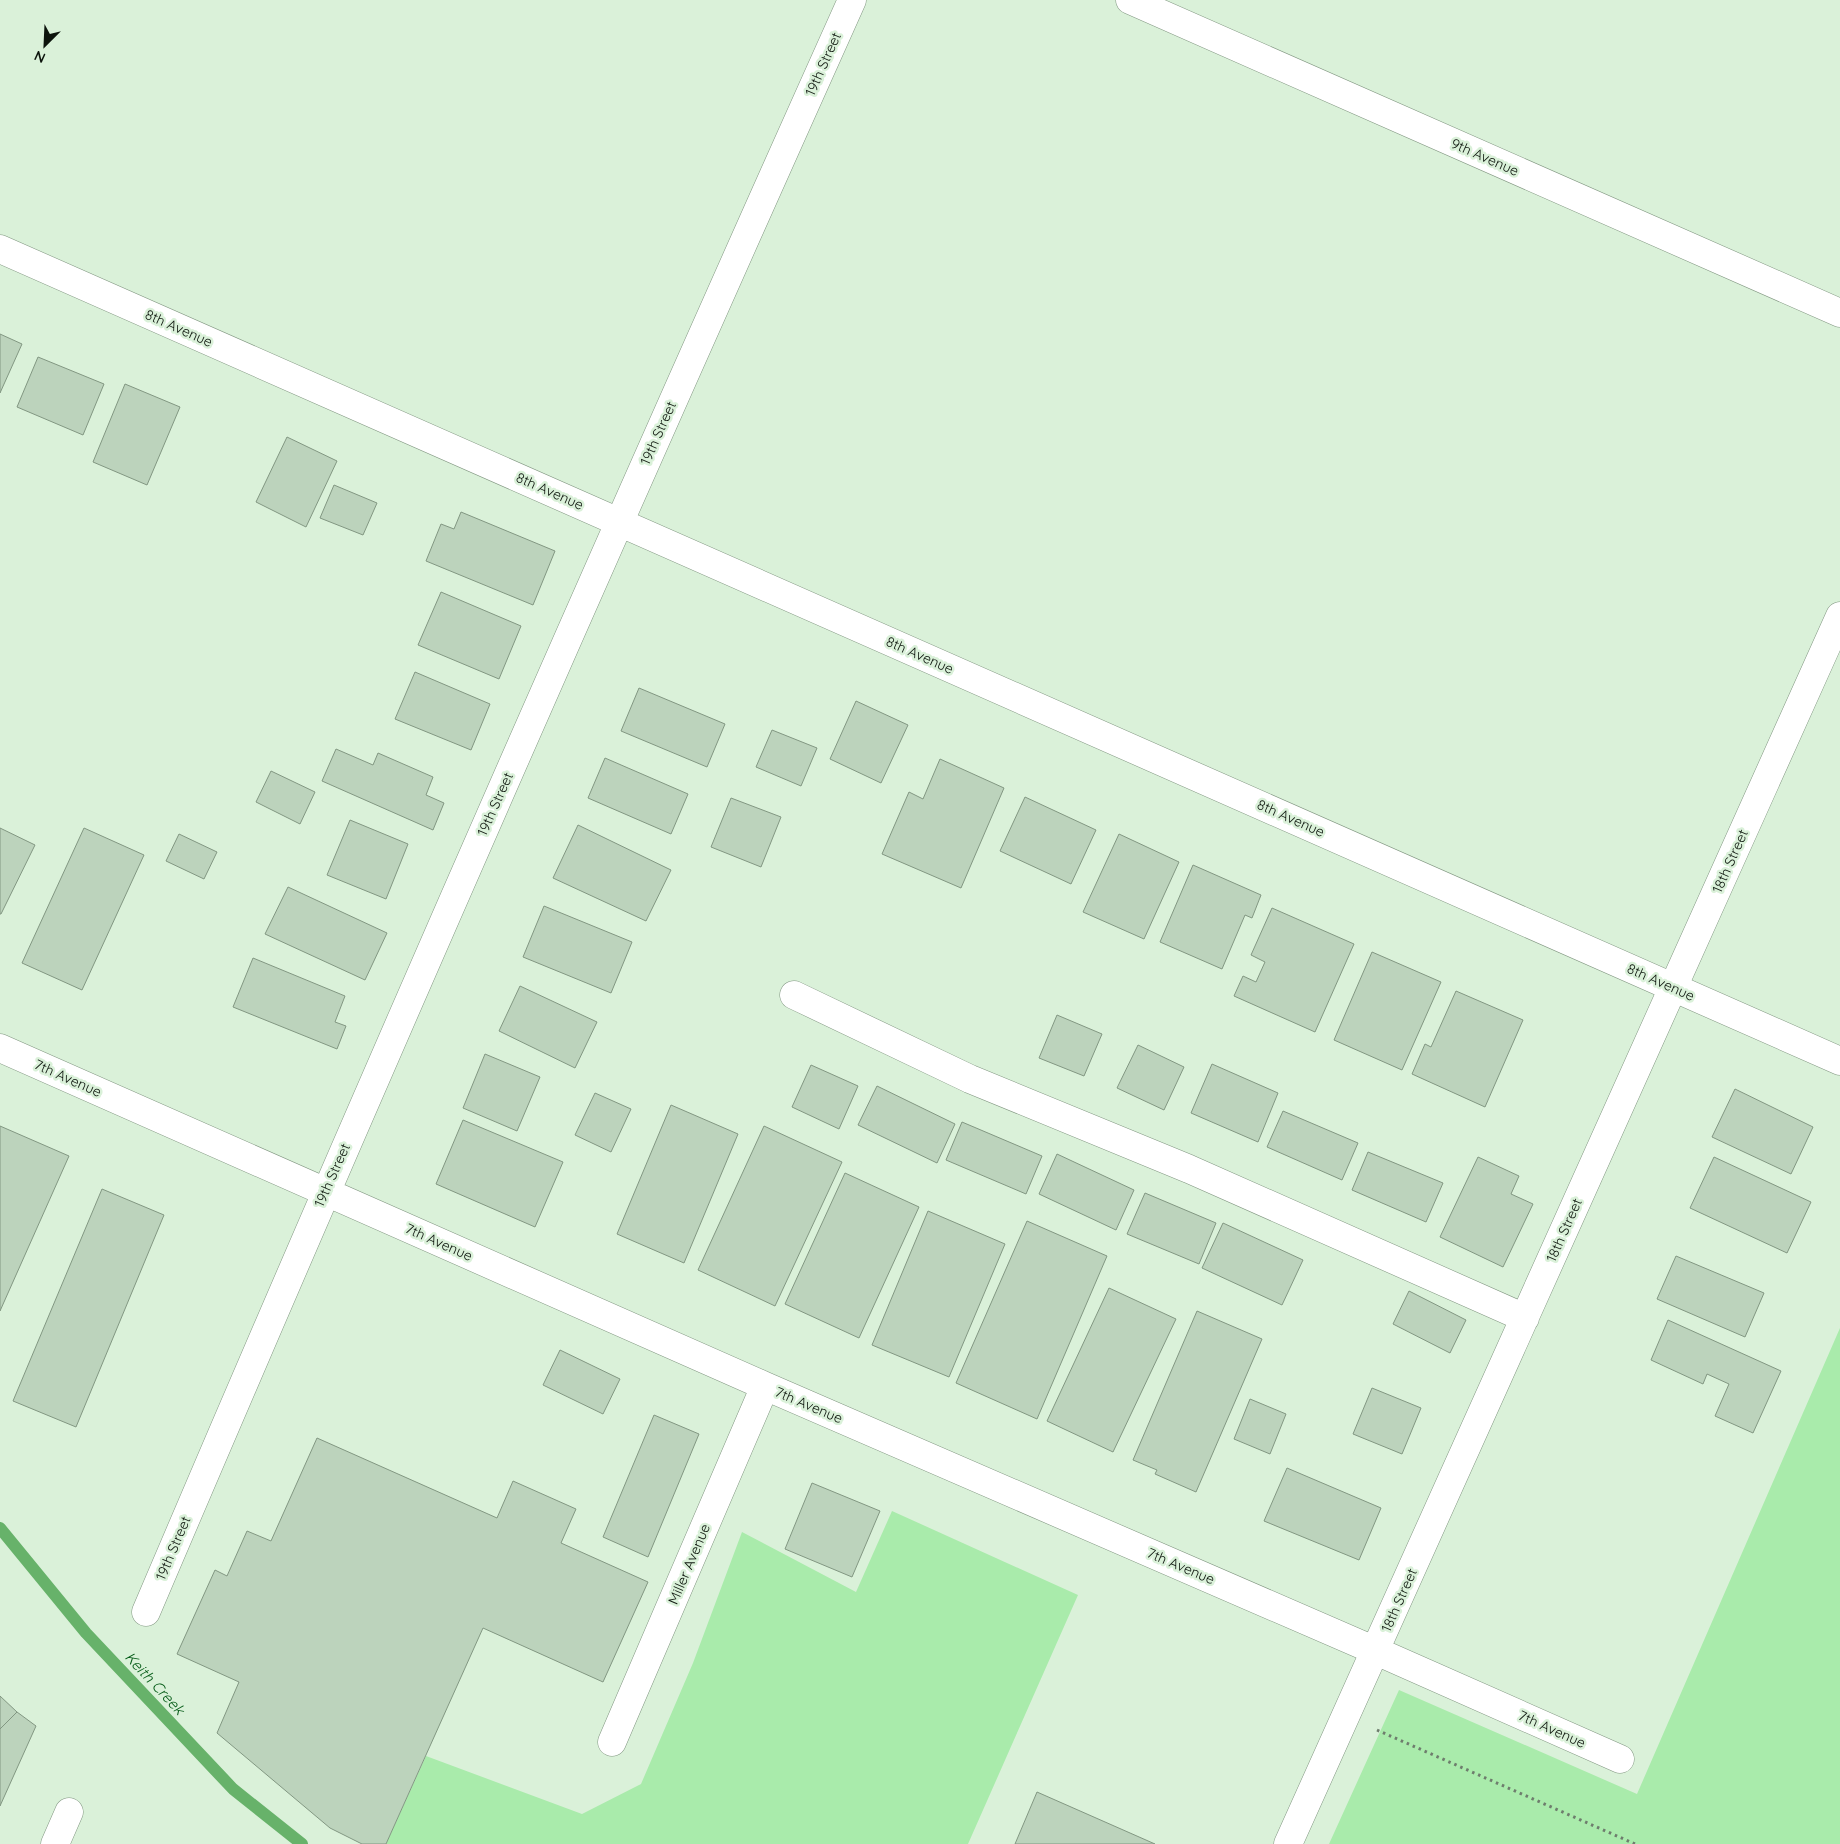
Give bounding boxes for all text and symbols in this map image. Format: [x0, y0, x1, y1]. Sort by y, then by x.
north arrow [20, 20, 70, 70]
street label: 19th Street [801, 29, 845, 99]
text: N [31, 47, 48, 67]
street label: 9th Avenue [1448, 134, 1522, 180]
street label: 8th Avenue [142, 305, 216, 351]
street label: 19th Street [636, 398, 680, 468]
street label: 8th Avenue [513, 468, 587, 514]
street label: 8th Avenue [883, 632, 957, 678]
street label: 19th Street [473, 769, 517, 839]
street label: 8th Avenue [1254, 795, 1328, 841]
street label: 18th Street [1708, 826, 1752, 896]
street label: 8th Avenue [1624, 959, 1698, 1005]
street label: 7th Avenue [32, 1055, 104, 1101]
street label: 19th Street [310, 1140, 354, 1210]
street label: 18th Street [1542, 1195, 1586, 1265]
street label: 7th Avenue [403, 1219, 475, 1265]
street label: 7th Avenue [773, 1383, 846, 1427]
street label: 19th Street [151, 1513, 195, 1583]
street label: Miller Avenue [664, 1521, 714, 1607]
street label: 7th Avenue [1145, 1544, 1218, 1588]
street label: 18th Street [1377, 1565, 1421, 1635]
water label: Keith Creek [121, 1647, 190, 1720]
street label: 7th Avenue [1516, 1706, 1588, 1752]

